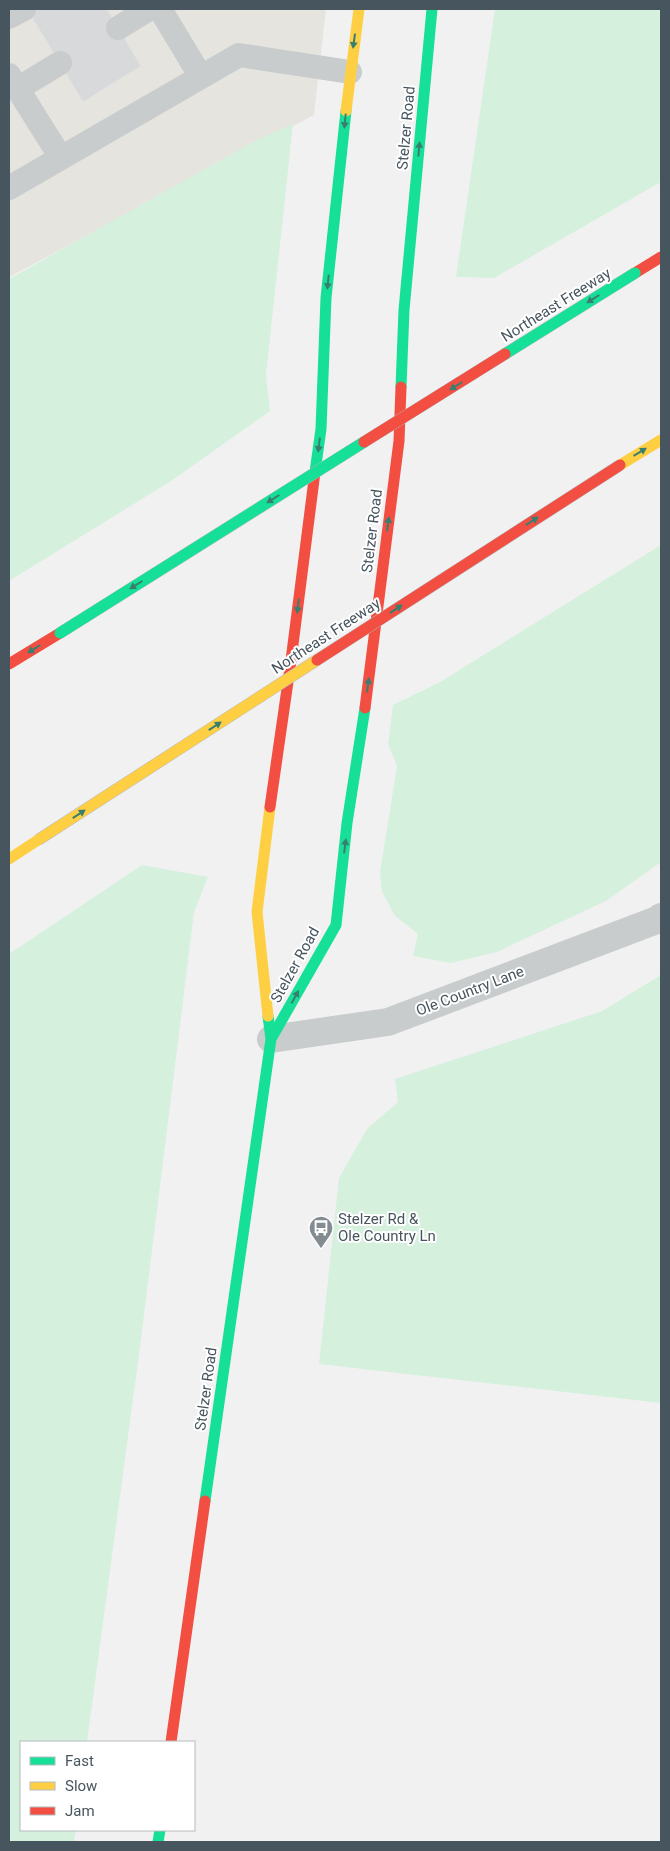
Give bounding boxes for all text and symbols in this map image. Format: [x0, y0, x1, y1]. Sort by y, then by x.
one-way arrow [350, 33, 358, 49]
street label: Stelzer Road [393, 85, 419, 171]
one-way arrow [341, 113, 349, 129]
one-way arrow [415, 140, 423, 156]
street label: Northeast Freeway [498, 264, 614, 346]
one-way arrow [324, 275, 332, 291]
one-way arrow [587, 294, 600, 304]
one-way arrow [449, 381, 462, 390]
one-way arrow [315, 437, 323, 453]
one-way arrow [634, 448, 647, 457]
street label: Stelzer Road [358, 488, 386, 574]
one-way arrow [267, 495, 280, 504]
one-way arrow [384, 515, 392, 531]
one-way arrow [526, 516, 539, 526]
one-way arrow [129, 581, 142, 590]
street label: Northeast Freeway [268, 594, 384, 678]
one-way arrow [294, 598, 302, 614]
one-way arrow [389, 604, 402, 614]
one-way arrow [28, 644, 41, 653]
one-way arrow [364, 676, 372, 692]
one-way arrow [208, 721, 222, 730]
one-way arrow [72, 809, 85, 818]
one-way arrow [341, 837, 349, 853]
street label: Stelzer Road [267, 924, 323, 1006]
street label: Ole Country Lane [414, 962, 526, 1020]
one-way arrow [290, 990, 299, 1003]
place label: Stelzer Rd & Ole Country Ln [338, 1210, 436, 1245]
bus stop icon: Stelzer Rd & Ole Country Ln [308, 1215, 334, 1249]
street label: Stelzer Road [191, 1346, 221, 1432]
legend [20, 1741, 195, 1831]
text: Fast [65, 1752, 94, 1770]
text: Slow [65, 1777, 97, 1795]
text: Jam [65, 1802, 95, 1820]

